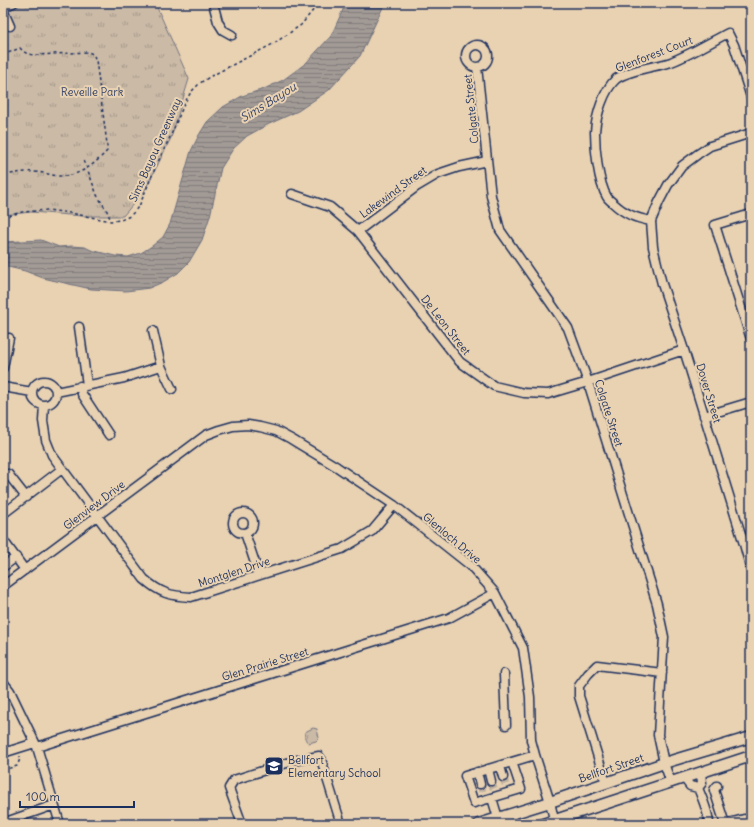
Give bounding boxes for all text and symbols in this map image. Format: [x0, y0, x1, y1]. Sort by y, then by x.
street label: Glenforest Court [613, 33, 695, 75]
street label: Colgate Street [460, 73, 482, 144]
water label: Sims Bayou [237, 78, 300, 125]
park label: Reveille Park [61, 85, 124, 99]
street label: Sims Bayou Greenway [126, 96, 184, 204]
street label: Lakewind Street [357, 163, 430, 221]
street label: De Leon Street [418, 292, 474, 358]
street label: Dover Street [693, 361, 725, 425]
street label: Colgate Street [592, 378, 627, 449]
street label: Glenview Drive [60, 477, 128, 533]
street label: Glenloch Drive [420, 510, 484, 567]
street label: Montglen Drive [196, 554, 272, 590]
street label: Glen Prairie Street [220, 644, 310, 684]
street label: Bellfort Street [577, 750, 646, 786]
place label: Bellfort Elementary School [288, 753, 381, 780]
school or university icon: Bellfort Elementary School [263, 755, 285, 777]
scale bar [20, 783, 134, 809]
text: 100 m [26, 789, 60, 804]

